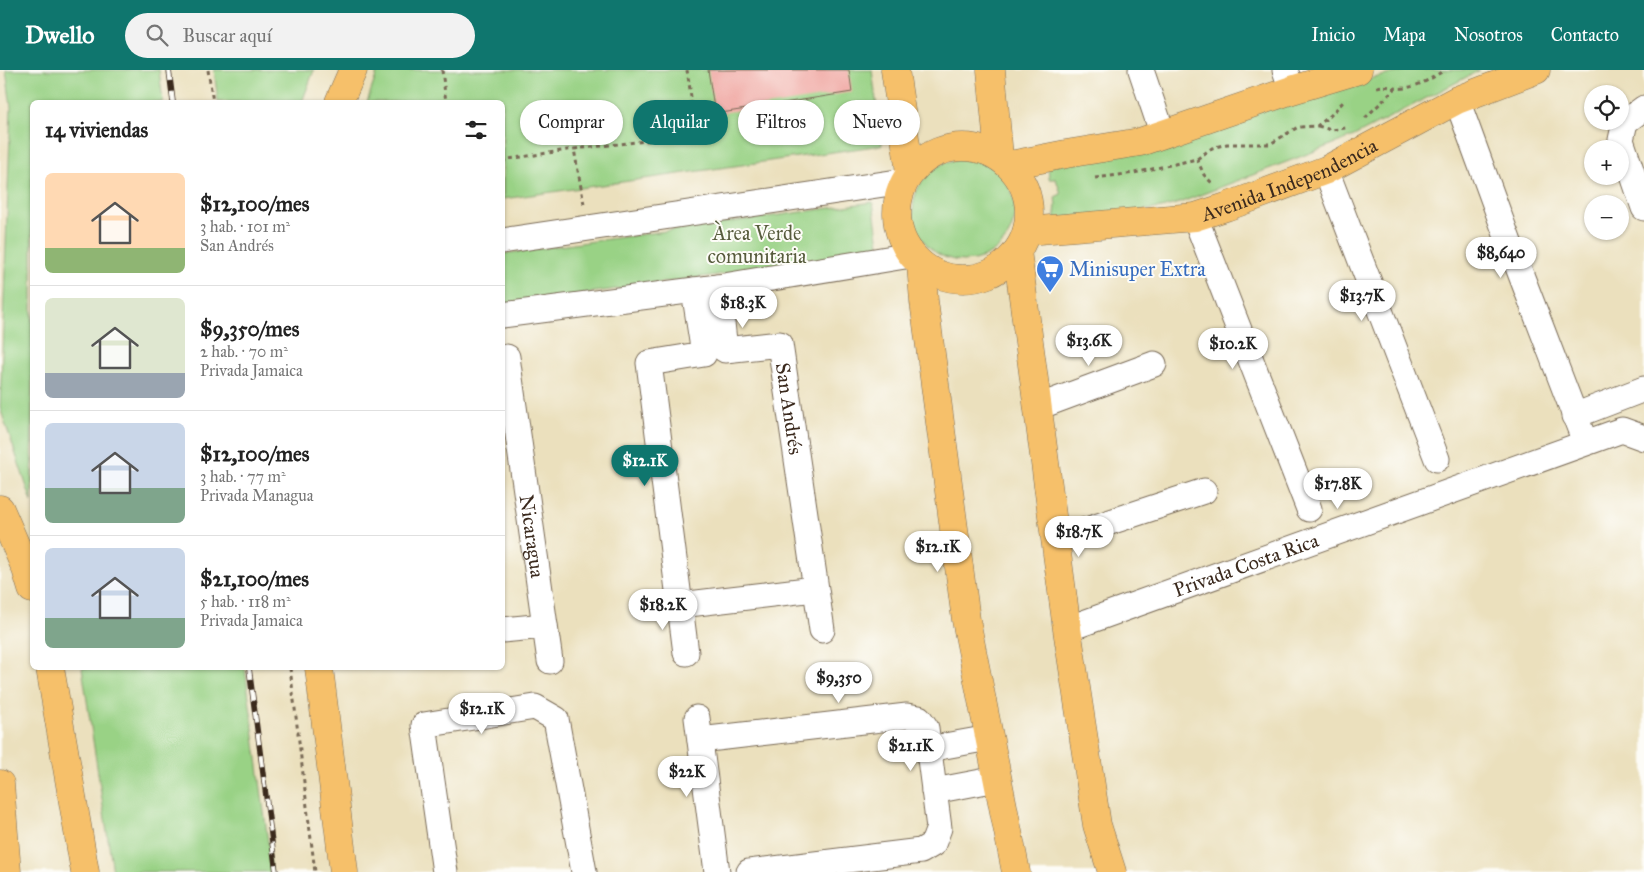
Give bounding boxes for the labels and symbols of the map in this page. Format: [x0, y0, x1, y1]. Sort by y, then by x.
street label: Avenida Independencia [1197, 133, 1382, 226]
park label: Àrea Verde comunitaria [707, 220, 807, 268]
pin: $8,640 [1460, 236, 1542, 279]
supermarket icon: Minisuper Extra [1035, 254, 1065, 293]
place label: Minisuper Extra [1069, 257, 1206, 281]
pin: $13.7K [1321, 280, 1403, 322]
pin: $18.3K [702, 286, 784, 329]
pin: $13.6K [1048, 324, 1130, 367]
pin: $10.2K [1192, 328, 1274, 370]
street label: San Andrés [771, 361, 808, 456]
pin: $12.1K [604, 444, 686, 487]
pin: $17.8K [1297, 468, 1379, 510]
street label: Nicaragua [515, 493, 550, 580]
pin: $18.7K [1038, 516, 1120, 558]
street label: Privada Costa Rica [1170, 528, 1322, 602]
pin: $12.1K [897, 530, 979, 573]
pin: $18.2K [622, 588, 704, 631]
pin: $9,350 [798, 662, 880, 704]
pin: $12.1K [441, 692, 523, 735]
pin: $21.1K [870, 730, 952, 772]
pin: $22K [657, 756, 717, 798]

